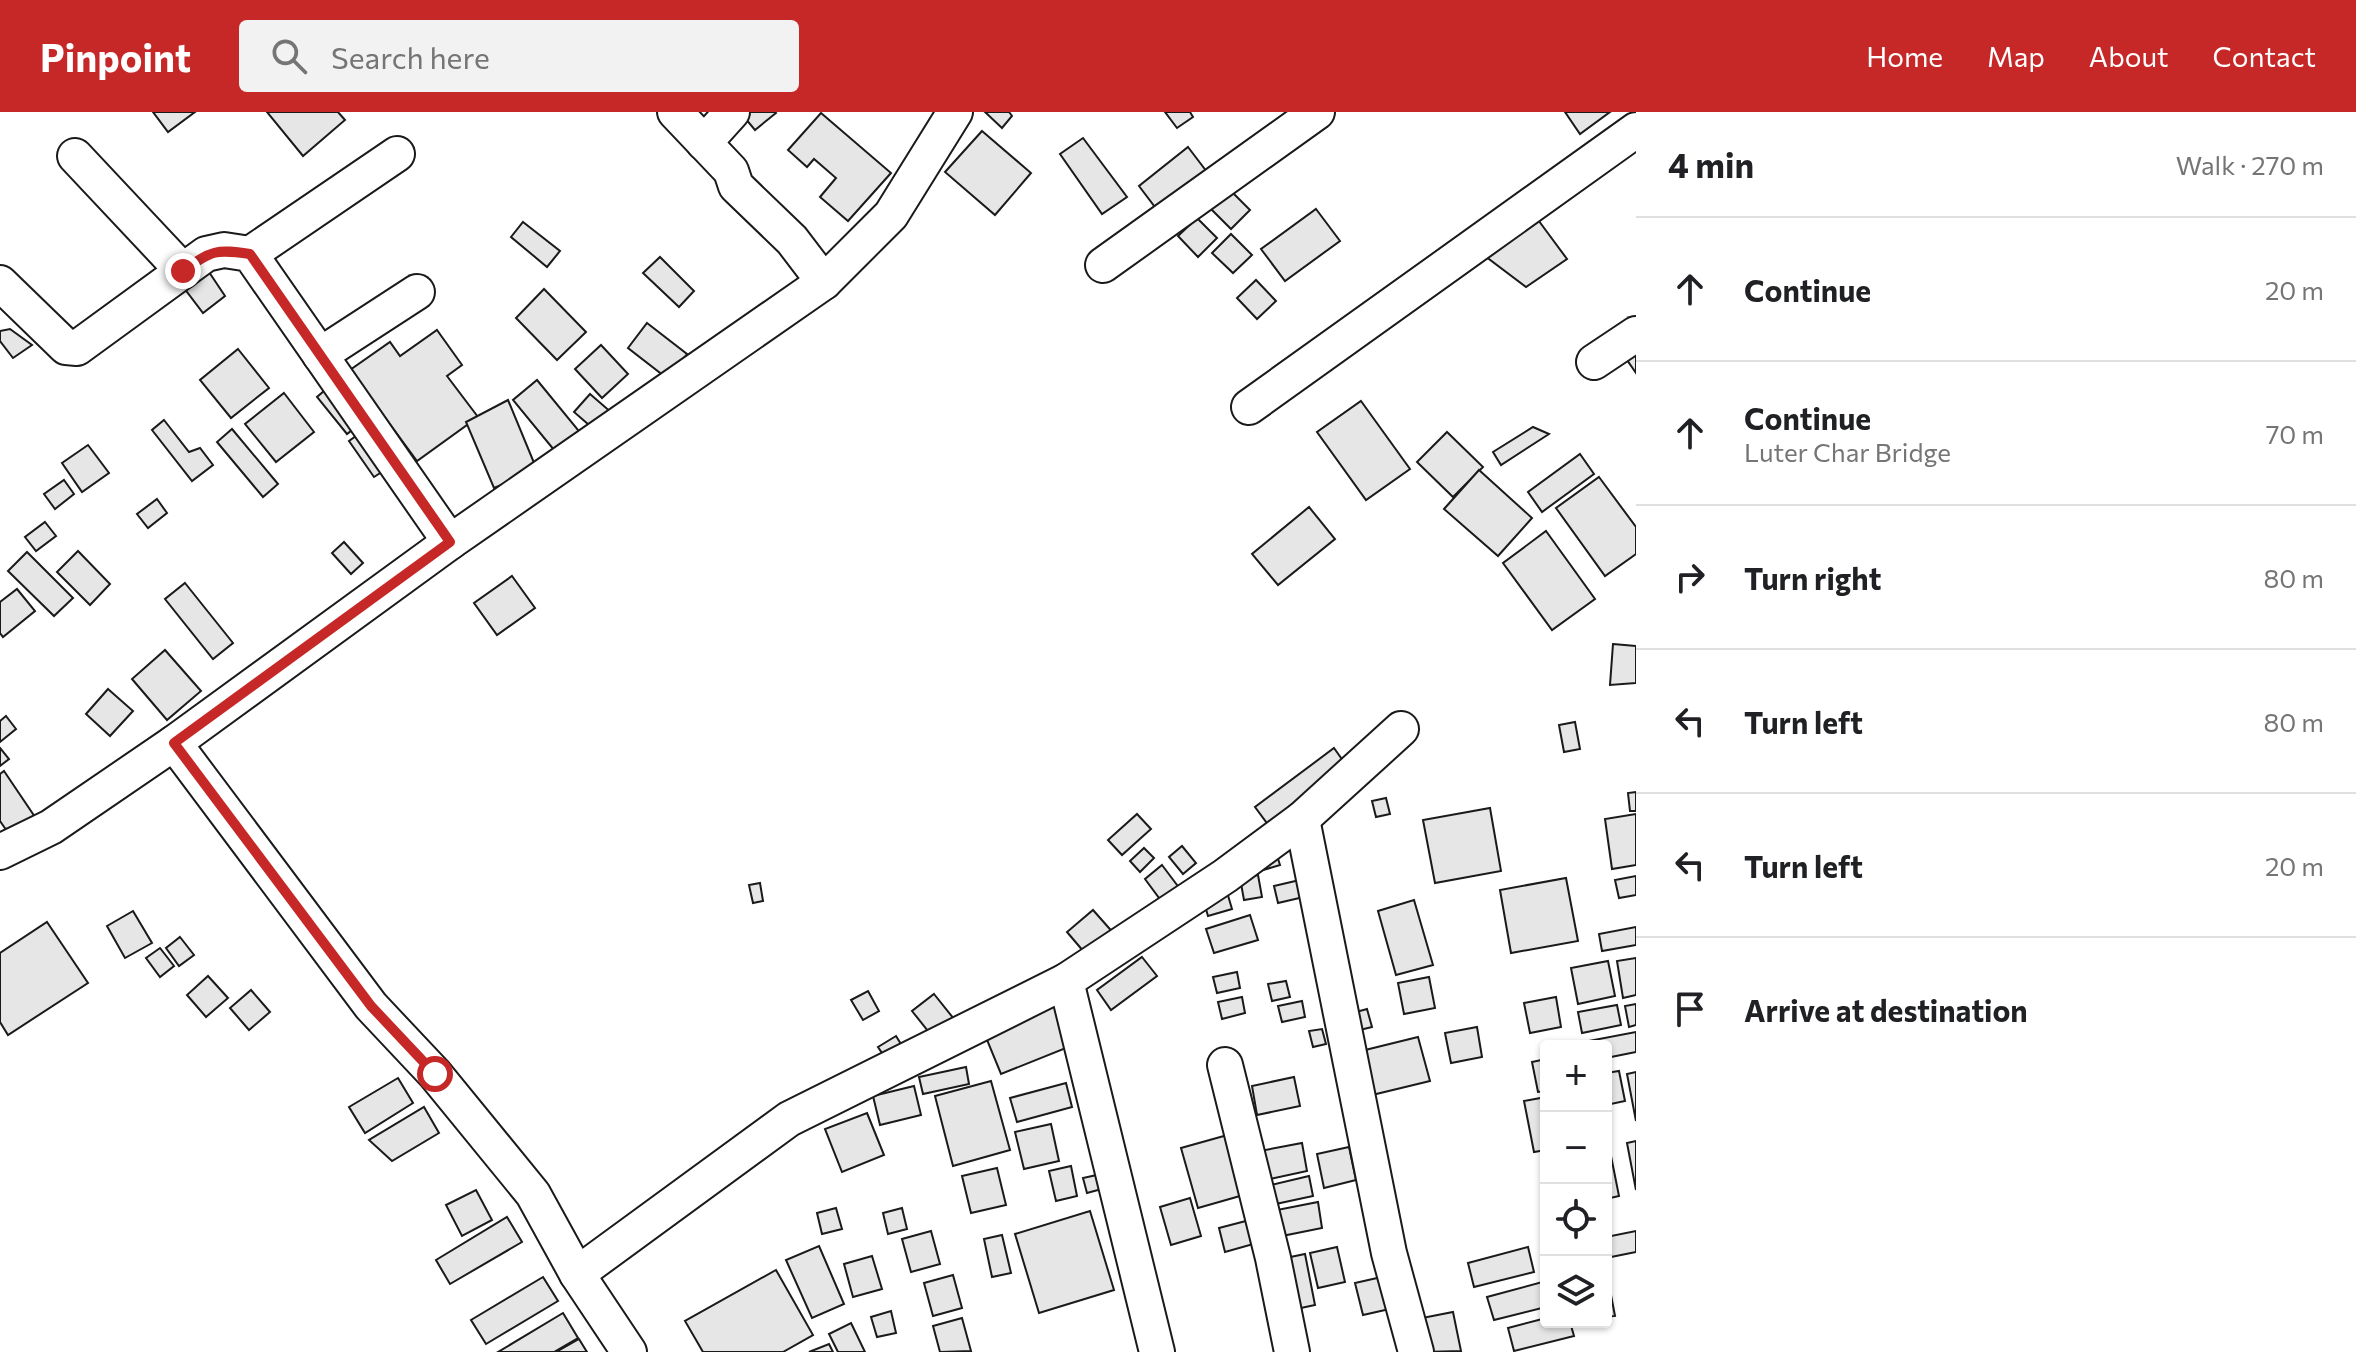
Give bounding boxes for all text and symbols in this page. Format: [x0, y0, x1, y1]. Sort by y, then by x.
search box [239, 20, 799, 92]
text: Pinpoint [40, 33, 191, 80]
icon: search [267, 34, 311, 78]
text: Search here [331, 38, 490, 75]
text: Home [1866, 39, 1943, 73]
text: Map [1987, 39, 2045, 73]
text: About [2089, 39, 2169, 73]
text: Contact [2213, 39, 2316, 73]
text: 4 min [1668, 143, 1754, 185]
text: Walk · 270 m [2176, 149, 2324, 180]
route end [165, 253, 201, 289]
icon: ahead [1668, 267, 1712, 311]
text: Continue [1744, 271, 1871, 308]
text: 20 m [2265, 274, 2324, 305]
text: Continue [1744, 399, 1871, 436]
icon: ahead [1668, 411, 1712, 455]
text: 70 m [2266, 418, 2324, 449]
text: Luter Char Bridge [1744, 436, 1951, 467]
icon: right [1668, 555, 1712, 599]
text: Turn right [1744, 559, 1881, 596]
text: 80 m [2264, 562, 2324, 593]
icon: left [1668, 699, 1712, 743]
text: Turn left [1744, 703, 1863, 740]
text: 80 m [2264, 706, 2324, 737]
icon: left [1668, 843, 1712, 887]
text: Turn left [1744, 847, 1863, 884]
text: 20 m [2265, 850, 2324, 881]
icon: arrive [1668, 987, 1712, 1031]
text: Arrive at destination [1744, 991, 2028, 1028]
map controls [1540, 1040, 1612, 1328]
button: + [1540, 1040, 1612, 1112]
route start [417, 1056, 453, 1092]
button: − [1540, 1112, 1612, 1184]
button: locate [1540, 1184, 1612, 1256]
button: layers [1540, 1256, 1612, 1328]

